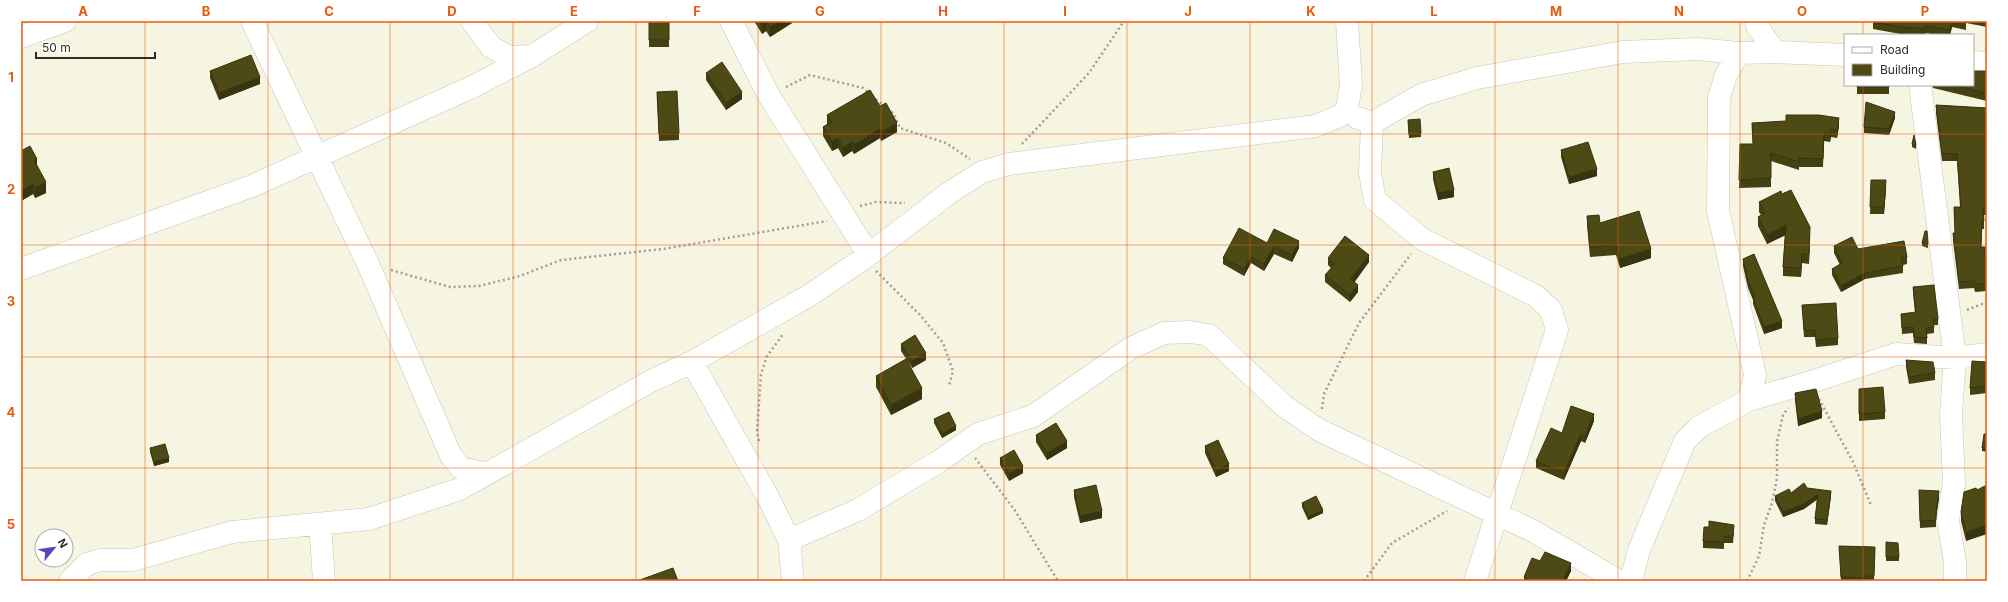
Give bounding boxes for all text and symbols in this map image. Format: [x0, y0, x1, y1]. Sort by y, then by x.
text: A [78, 3, 88, 19]
text: B [202, 3, 211, 19]
text: C [324, 3, 334, 19]
text: D [447, 3, 457, 19]
text: E [570, 3, 578, 19]
text: F [693, 3, 701, 19]
text: G [815, 3, 825, 19]
text: H [938, 3, 948, 19]
text: I [1063, 3, 1067, 19]
text: J [1184, 3, 1192, 19]
text: K [1306, 3, 1316, 19]
text: L [1430, 3, 1438, 19]
text: M [1550, 3, 1562, 19]
text: N [1674, 3, 1684, 19]
text: O [1797, 3, 1807, 19]
text: P [1921, 3, 1929, 19]
scale bar [36, 34, 155, 60]
legend [1844, 34, 1974, 86]
text: 50 m [42, 40, 71, 55]
text: Road [1880, 42, 1909, 57]
text: Building [1880, 62, 1925, 77]
text: 1 [8, 69, 14, 85]
text: 2 [7, 181, 15, 197]
text: 3 [7, 293, 15, 309]
text: 4 [7, 404, 16, 420]
text: 5 [7, 516, 15, 532]
north arrow [34, 528, 74, 568]
text: N [55, 536, 71, 550]

